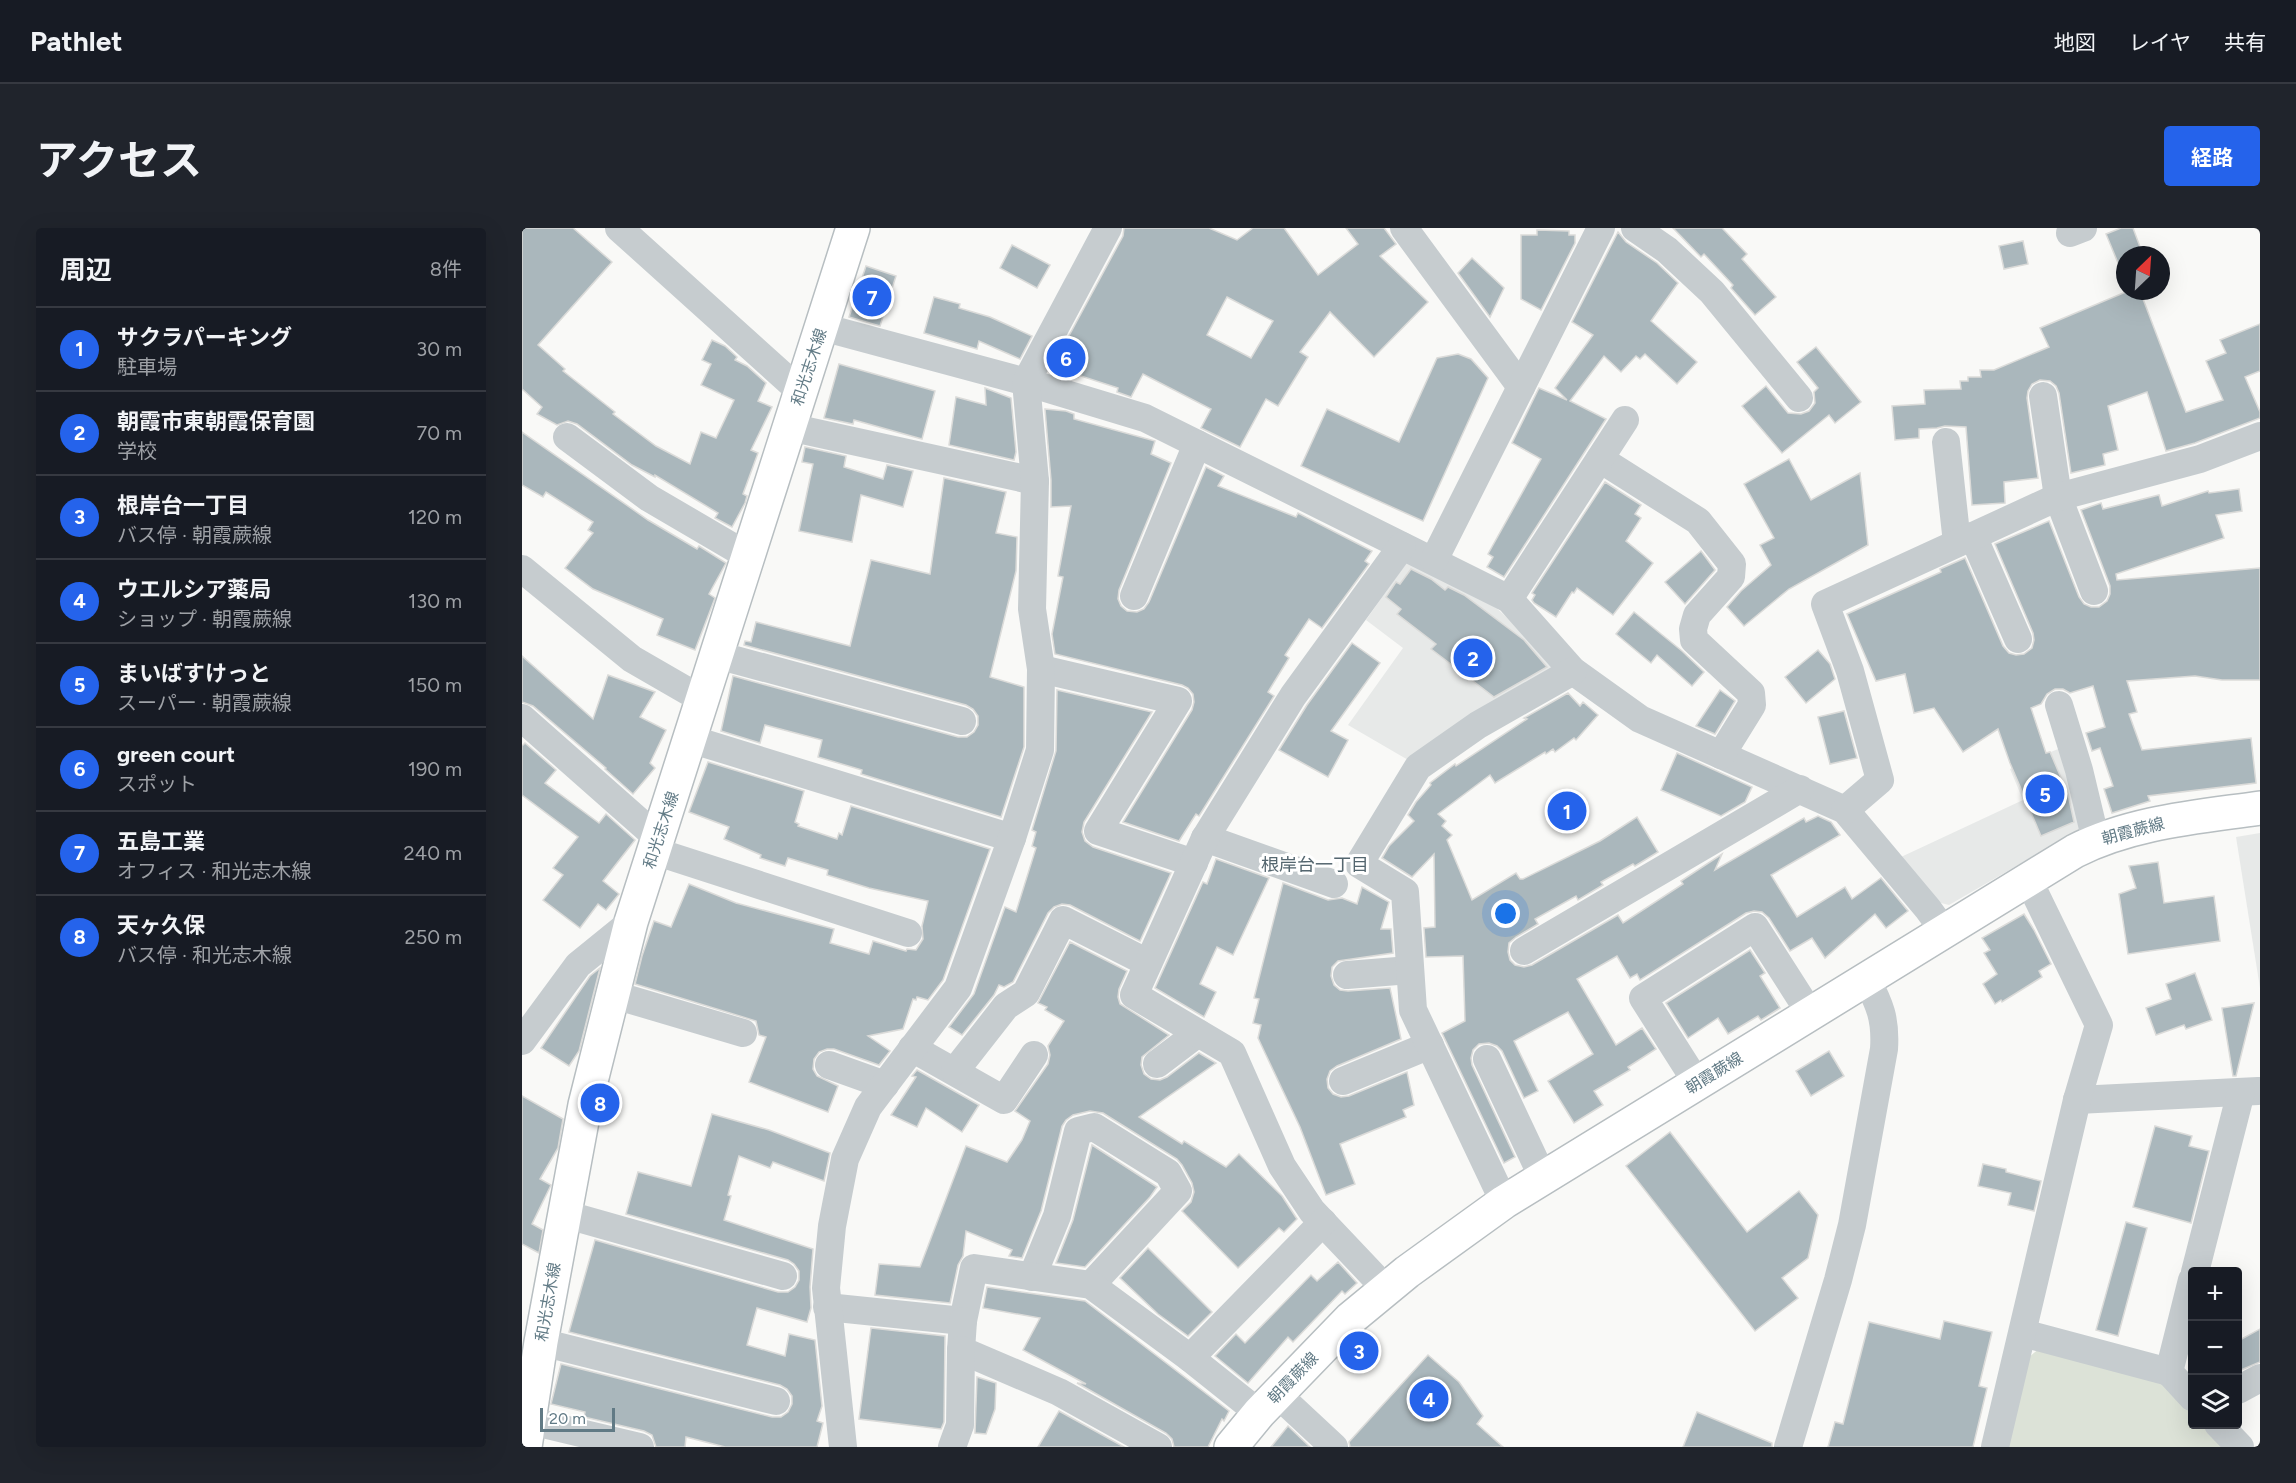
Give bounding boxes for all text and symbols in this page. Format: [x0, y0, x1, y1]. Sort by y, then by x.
text: Pathlet [30, 24, 122, 58]
text: 地図 [2054, 30, 2096, 55]
text: レイヤ [2129, 30, 2191, 55]
text: 共有 [2224, 30, 2266, 55]
button: 経路 [2164, 126, 2260, 186]
text: アクセス [36, 135, 202, 186]
north arrow [2116, 246, 2170, 300]
text: 周辺 [60, 254, 112, 286]
text: 8件 [430, 257, 462, 281]
pin: 7 [852, 274, 892, 320]
text: サクラパーキング [117, 324, 292, 351]
street label: 和光志木線 [788, 326, 830, 408]
pin: 6 [1046, 336, 1086, 380]
text: 1 [75, 337, 84, 361]
text: 30 m [416, 337, 462, 361]
text: 駐車場 [117, 355, 177, 379]
text: 朝霞市東朝霞保育園 [117, 408, 315, 435]
text: 2 [74, 421, 85, 445]
text: 70 m [416, 421, 462, 445]
text: 学校 [117, 439, 157, 463]
text: 根岸台一丁目 [117, 492, 249, 519]
text: 3 [74, 505, 85, 529]
text: 120 m [408, 505, 462, 529]
text: バス停 · 朝霞蕨線 [117, 523, 272, 547]
text: ウエルシア薬局 [117, 576, 271, 603]
text: 4 [73, 589, 86, 613]
text: 130 m [408, 589, 462, 613]
text: ショップ · 朝霞蕨線 [117, 607, 292, 631]
pin: 2 [1454, 636, 1492, 680]
text: まいばすけっと [117, 660, 271, 687]
text: 5 [74, 673, 85, 697]
text: 150 m [407, 673, 462, 697]
text: スーパー · 朝霞蕨線 [117, 691, 292, 715]
text: green court [117, 741, 235, 768]
text: 6 [74, 757, 85, 781]
text: 190 m [408, 757, 462, 781]
text: スポット [117, 772, 197, 796]
pin: 5 [2026, 772, 2065, 816]
pin: 1 [1548, 788, 1586, 834]
street label: 和光志木線 [640, 789, 682, 871]
street label: 朝霞蕨線 [2100, 814, 2166, 848]
text: 五島工業 [117, 828, 205, 855]
text: 7 [74, 841, 85, 865]
text: 240 m [404, 841, 462, 865]
district label: 根岸台一丁目 [1261, 854, 1369, 876]
text: オフィス · 和光志木線 [117, 859, 312, 883]
your location [1491, 899, 1520, 928]
text: 天ヶ久保 [117, 912, 205, 939]
text: 8 [73, 925, 86, 949]
text: 250 m [405, 925, 462, 949]
text: バス停 · 和光志木線 [117, 943, 292, 967]
street label: 朝霞蕨線 [1682, 1048, 1746, 1098]
pin: 8 [580, 1080, 620, 1126]
street label: 和光志木線 [532, 1261, 564, 1343]
map controls [2188, 1267, 2242, 1429]
button: + [2188, 1267, 2242, 1321]
button: − [2188, 1321, 2242, 1375]
pin: 3 [1340, 1328, 1378, 1374]
street label: 朝霞蕨線 [1264, 1348, 1322, 1408]
button: layers [2188, 1375, 2242, 1429]
pin: 4 [1410, 1376, 1448, 1422]
scale bar [540, 1405, 615, 1432]
text: 20 m [549, 1409, 586, 1428]

